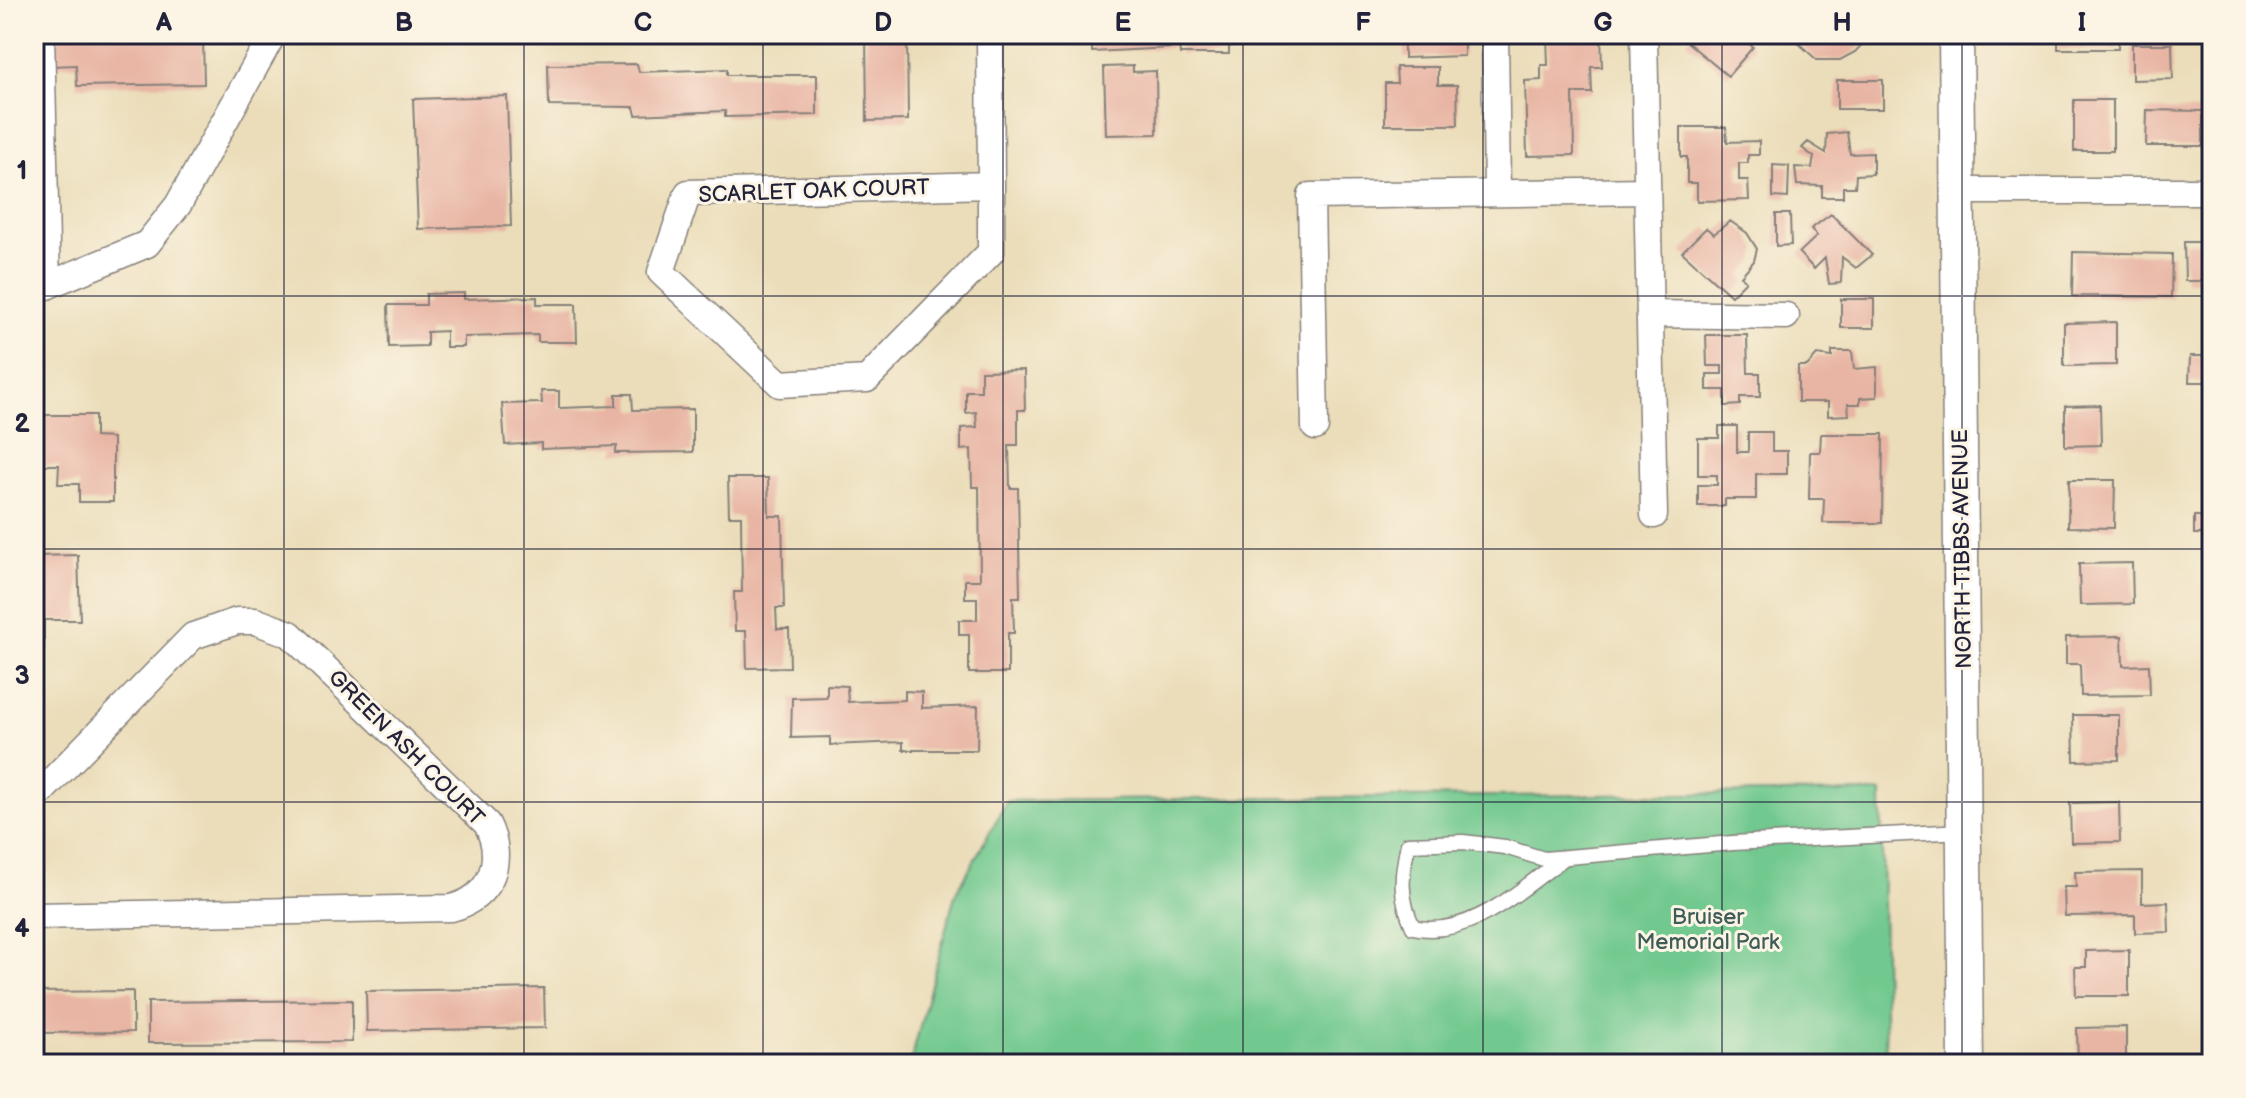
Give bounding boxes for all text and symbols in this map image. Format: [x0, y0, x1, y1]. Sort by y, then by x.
text: A [155, 8, 172, 39]
text: B [395, 8, 413, 39]
text: C [634, 8, 652, 39]
text: D [874, 8, 892, 39]
text: E [1115, 8, 1132, 39]
text: F [1355, 8, 1371, 39]
text: G [1593, 8, 1613, 39]
text: H [1832, 8, 1852, 39]
text: I [2078, 8, 2086, 39]
text: 1 [17, 156, 27, 187]
street label: SCARLET OAK COURT [698, 174, 930, 209]
text: 2 [14, 409, 30, 440]
street label: NORTH TIBBS AVENUE [1947, 429, 1978, 669]
text: 3 [14, 661, 30, 692]
street label: GREEN ASH COURT [322, 664, 490, 832]
park label: Bruiser Memorial Park [1636, 904, 1780, 956]
text: 4 [14, 914, 30, 945]

